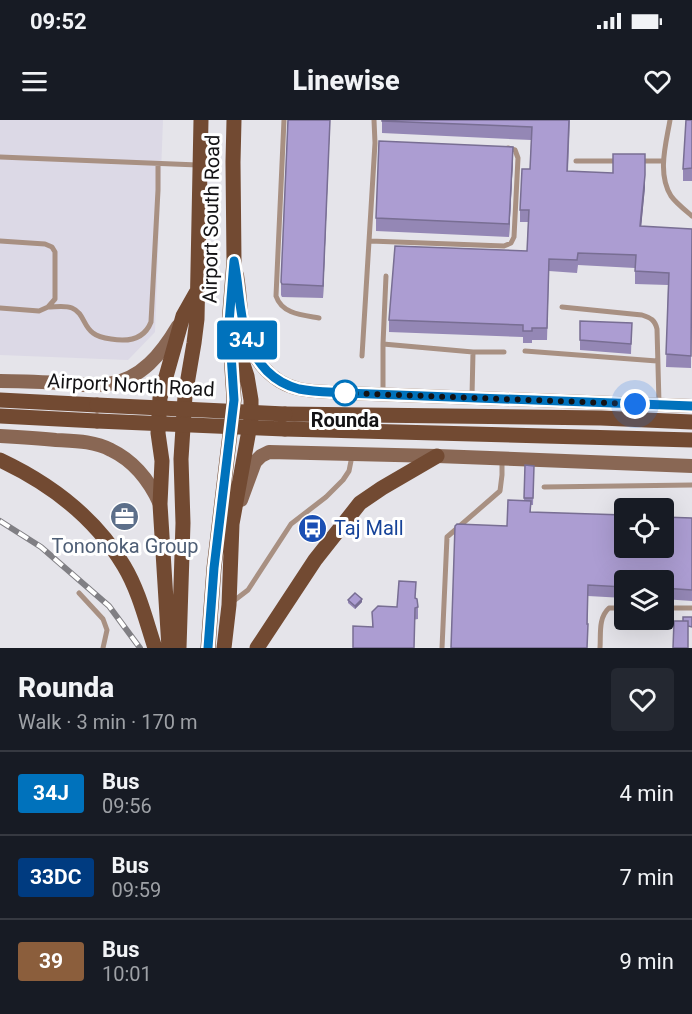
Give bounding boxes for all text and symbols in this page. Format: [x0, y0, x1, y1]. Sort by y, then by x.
text: 09:52 [30, 9, 87, 34]
icon: menu [18, 65, 51, 98]
text: Linewise [292, 65, 400, 97]
icon: heart [641, 65, 674, 98]
street label: Airport South Road [198, 134, 224, 304]
line badge: 34J [212, 320, 282, 360]
text: 34J [229, 328, 265, 352]
street label: Airport North Road [47, 369, 215, 401]
marker: Rounda [332, 380, 358, 406]
your location [620, 389, 650, 419]
place label: Rounda [311, 408, 380, 432]
map controls [614, 498, 674, 630]
button: locate [614, 498, 674, 558]
office icon: Tononoka Group [109, 500, 141, 532]
bus stop icon: Taj Mall [297, 512, 329, 544]
place label: Taj Mall [334, 516, 404, 540]
place label: Tononoka Group [51, 534, 199, 558]
button: layers [614, 570, 674, 630]
button: heart [611, 668, 674, 731]
text: Rounda [18, 671, 114, 704]
text: Walk · 3 min · 170 m [18, 710, 197, 734]
text: Bus [102, 769, 140, 794]
text: 34J [33, 781, 69, 805]
text: 4 min [619, 781, 674, 806]
text: 09:56 [102, 794, 152, 818]
text: Bus [112, 853, 149, 878]
text: 33DC [30, 865, 82, 889]
text: 7 min [619, 865, 674, 890]
text: 09:59 [112, 878, 161, 902]
text: Bus [102, 937, 140, 962]
text: 39 [39, 949, 63, 973]
text: 9 min [619, 949, 674, 974]
text: 10:01 [102, 962, 152, 986]

